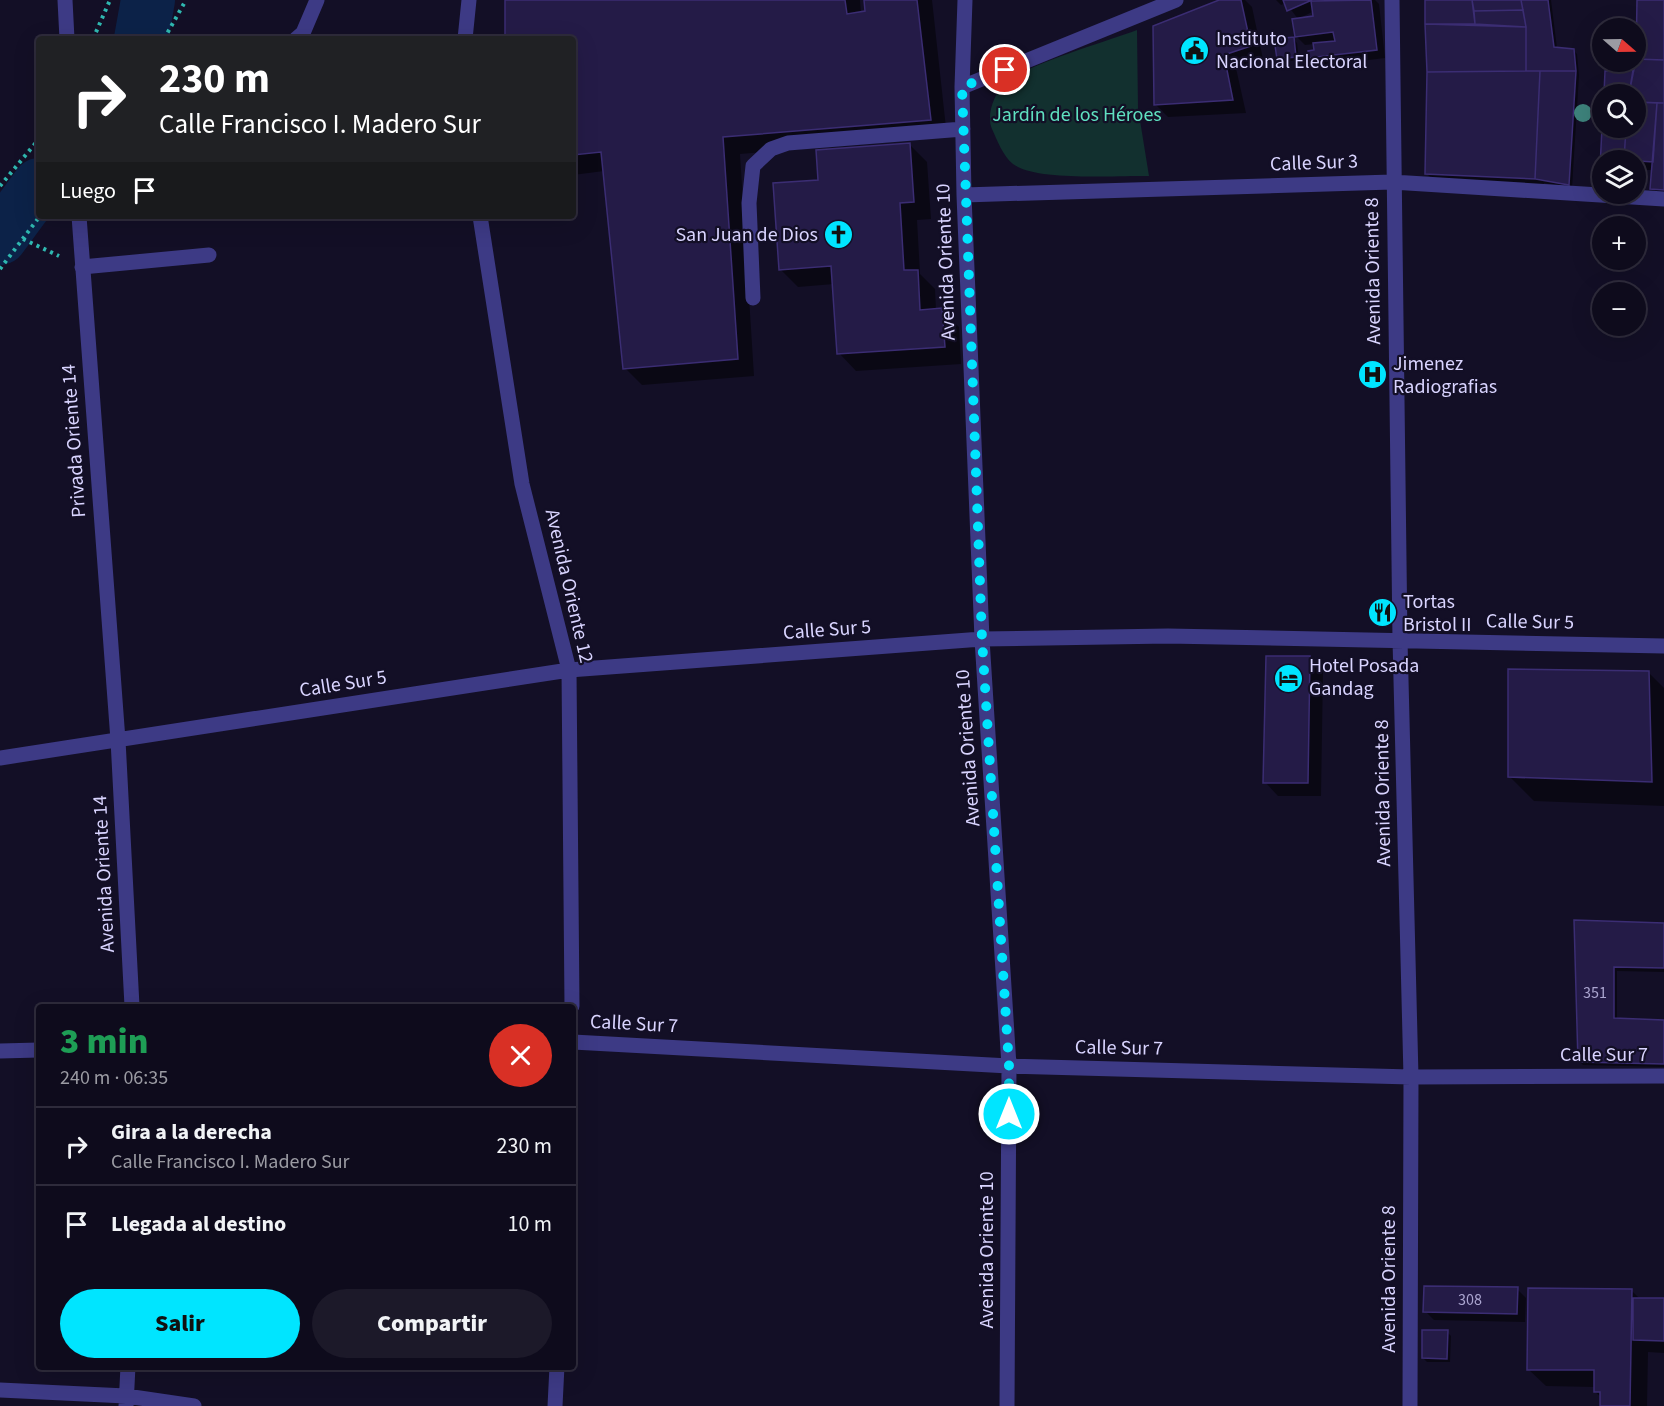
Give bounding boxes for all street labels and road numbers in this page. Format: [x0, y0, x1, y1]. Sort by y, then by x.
street label: Calle Sur 3 [1270, 147, 1358, 179]
street label: Avenida Oriente 10 [929, 183, 963, 341]
street label: Avenida Oriente 8 [1358, 197, 1388, 345]
street label: Privada Oriente 14 [55, 363, 93, 519]
street label: Avenida Oriente 12 [538, 506, 600, 666]
street label: Calle Sur 5 [1486, 607, 1574, 637]
street label: Calle Sur 5 [782, 613, 872, 647]
street label: Calle Sur 5 [297, 663, 389, 705]
street label: Avenida Oriente 10 [949, 669, 987, 827]
street label: Avenida Oriente 8 [1368, 719, 1398, 867]
street label: Avenida Oriente 14 [86, 795, 122, 953]
street label: Calle Sur 7 [589, 1008, 679, 1040]
street label: Calle Sur 7 [1075, 1033, 1163, 1063]
street label: Calle Sur 7 [1560, 1041, 1648, 1069]
street label: Avenida Oriente 10 [973, 1171, 1001, 1329]
street label: Avenida Oriente 8 [1375, 1205, 1403, 1353]

